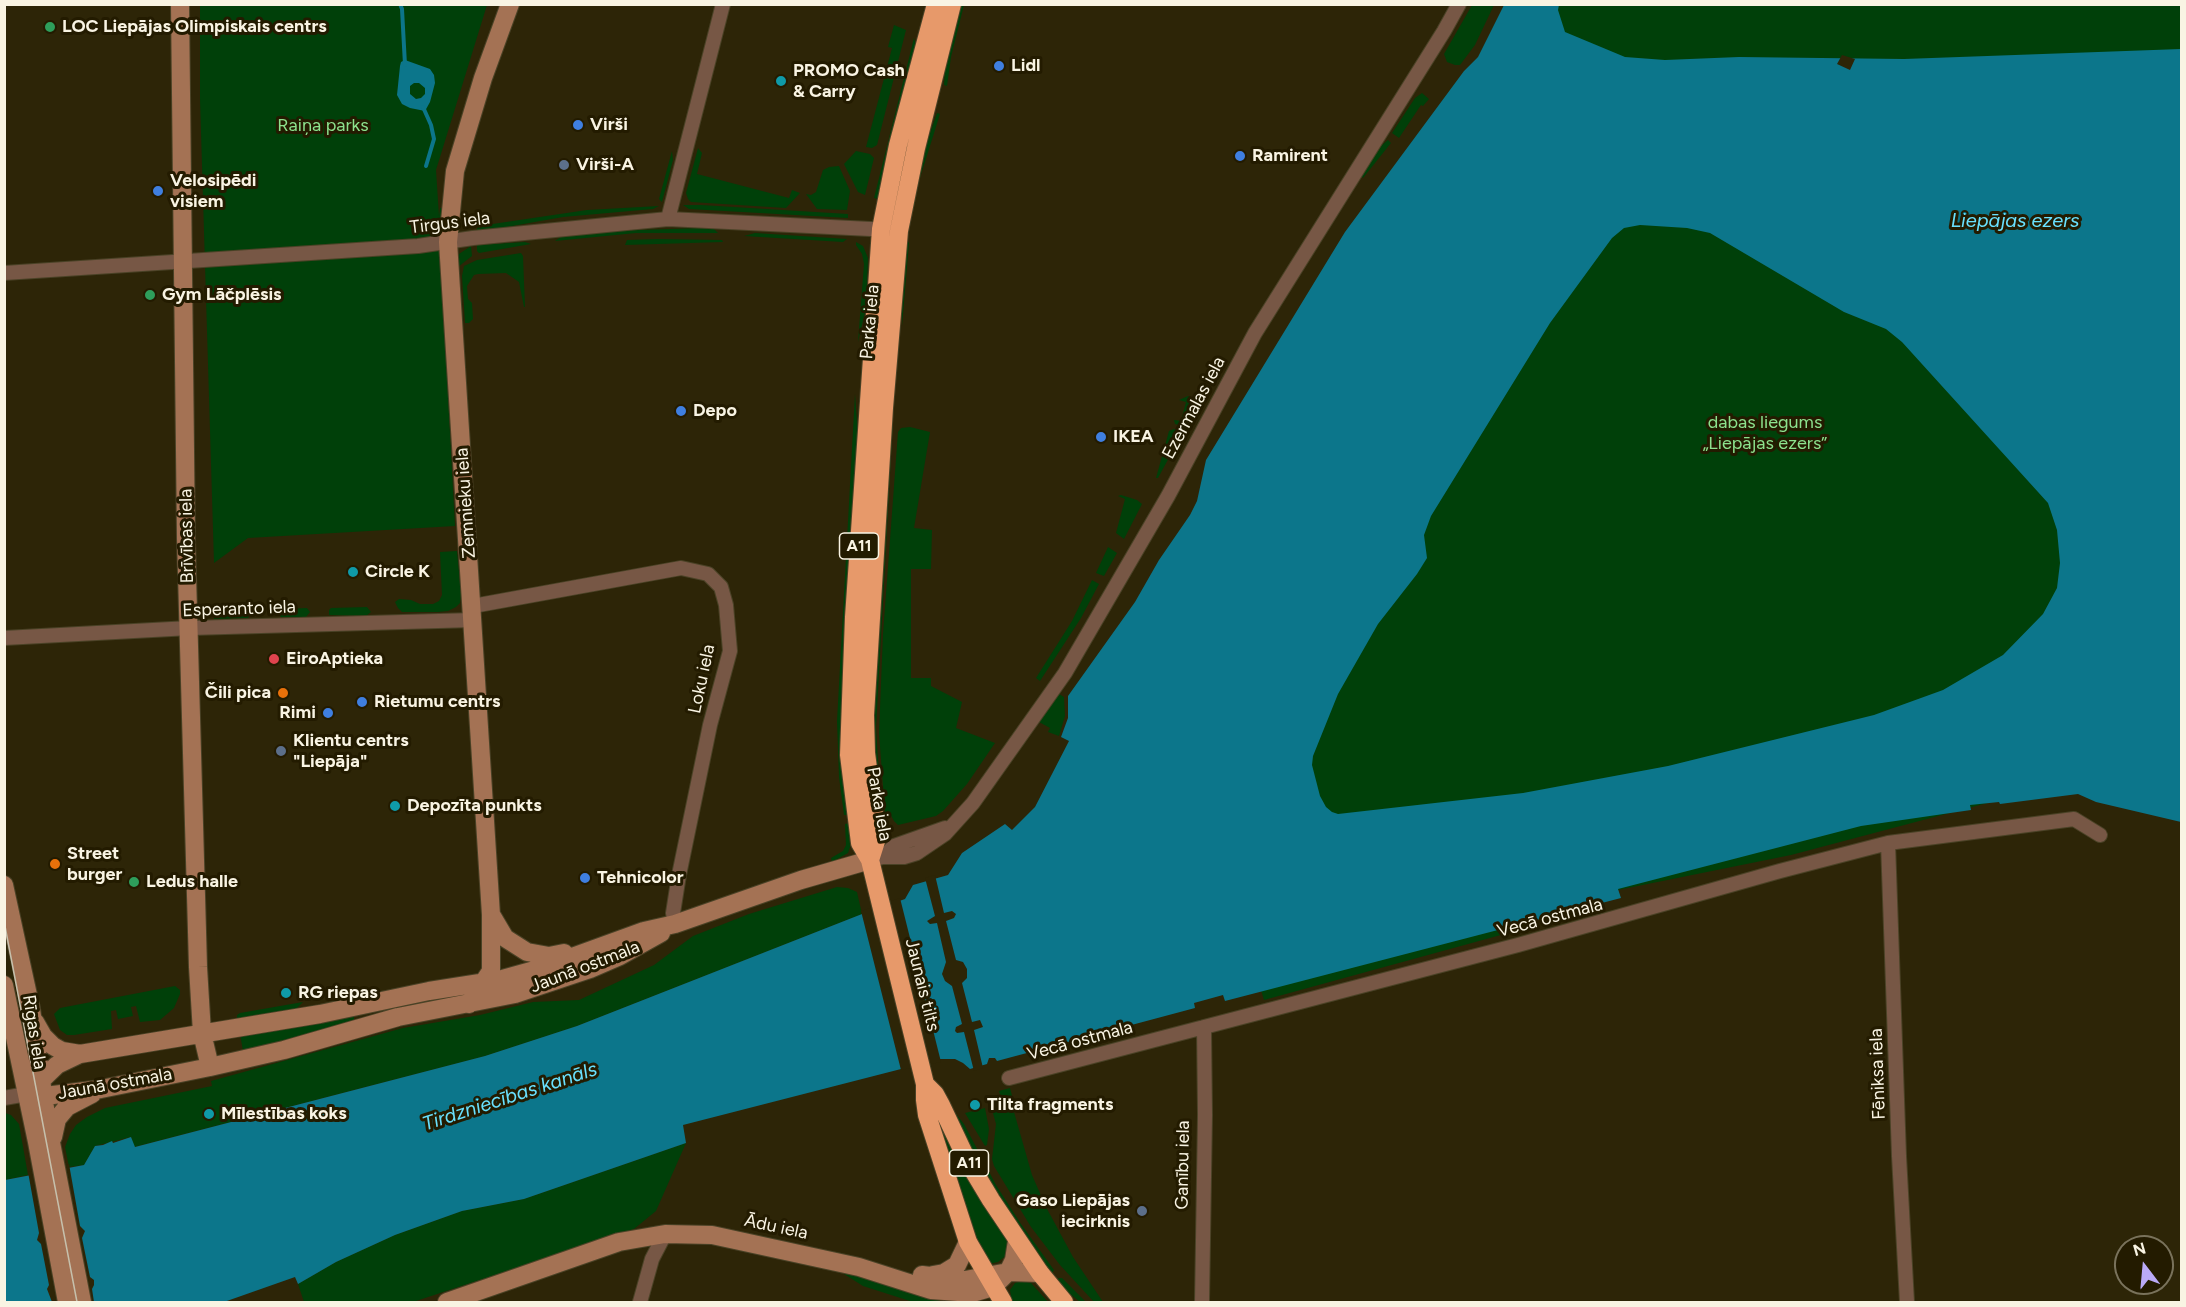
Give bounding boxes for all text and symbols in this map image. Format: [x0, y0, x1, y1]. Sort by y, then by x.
place label: LOC Liepājas Olimpiskais centrs [62, 16, 327, 38]
marker: LOC Liepājas Olimpiskais centrs [43, 20, 57, 34]
place label: Lidl [1011, 55, 1041, 77]
marker: Lidl [992, 59, 1006, 73]
place label: PROMO Cash & Carry [793, 60, 905, 103]
marker: PROMO Cash & Carry [774, 74, 788, 88]
place label: Virši [590, 114, 628, 136]
park label: Raiņa parks [277, 115, 369, 137]
marker: Virši [571, 118, 585, 132]
place label: Ramirent [1252, 145, 1328, 167]
marker: Ramirent [1233, 149, 1247, 163]
place label: Virši-A [576, 154, 634, 176]
marker: Virši-A [557, 158, 571, 172]
place label: Velosipēdi visiem [170, 170, 257, 213]
marker: Velosipēdi visiem [151, 184, 165, 198]
street label: Tirgus iela [409, 207, 491, 239]
water label: Liepājas ezers [1951, 209, 2079, 233]
place label: Gym Lāčplēsis [162, 284, 281, 306]
street label: Parka iela [856, 284, 884, 360]
marker: Gym Lāčplēsis [143, 288, 157, 302]
street label: Ezermalas iela [1158, 353, 1230, 463]
place label: Depo [693, 400, 737, 422]
marker: Depo [674, 404, 688, 418]
park label: dabas liegums „Liepājas ezers” [1703, 412, 1827, 454]
place label: IKEA [1113, 426, 1154, 448]
marker: IKEA [1094, 430, 1108, 444]
street label: Zemnieku iela [451, 447, 481, 559]
street label: Brīvības iela [175, 489, 199, 583]
road number: A11 [840, 533, 878, 559]
place label: Circle K [365, 561, 430, 583]
marker: Circle K [346, 565, 360, 579]
street label: Esperanto iela [182, 596, 296, 622]
street label: Loku iela [684, 642, 720, 716]
place label: EiroAptieka [286, 648, 383, 670]
marker: EiroAptieka [267, 652, 281, 666]
place label: Čili pica [205, 682, 271, 704]
marker: Čili pica [276, 686, 290, 700]
place label: Rietumu centrs [374, 691, 500, 713]
marker: Rietumu centrs [355, 695, 369, 709]
place label: Rimi [279, 702, 316, 724]
marker: Rimi [321, 706, 335, 720]
place label: Klientu centrs "Liepāja" [293, 730, 409, 772]
marker: Klientu centrs "Liepāja" [274, 744, 288, 758]
street label: Parka iela [862, 765, 896, 843]
place label: Depozīta punkts [407, 795, 542, 817]
marker: Depozīta punkts [388, 799, 402, 813]
place label: Street burger [67, 843, 122, 886]
marker: Street burger [48, 857, 62, 871]
place label: Tehnicolor [597, 867, 683, 889]
place label: Ledus halle [146, 871, 238, 893]
marker: Tehnicolor [578, 871, 592, 885]
marker: Ledus halle [127, 875, 141, 889]
street label: Vecā ostmala [1495, 894, 1605, 942]
street label: Jaunā ostmala [527, 936, 643, 998]
street label: Jaunais tilts [900, 936, 944, 1034]
place label: RG riepas [298, 982, 378, 1004]
marker: RG riepas [279, 986, 293, 1000]
street label: Rīgas iela [17, 993, 51, 1071]
street label: Vecā ostmala [1025, 1017, 1135, 1065]
street label: Fēniksa iela [1866, 1028, 1890, 1120]
water label: Tirdzniecības kanāls [420, 1057, 600, 1137]
street label: Jaunā ostmala [56, 1063, 174, 1105]
place label: Tilta fragments [987, 1094, 1113, 1116]
marker: Tilta fragments [968, 1098, 982, 1112]
place label: Mīlestības koks [221, 1103, 347, 1125]
marker: Mīlestības koks [202, 1107, 216, 1121]
street label: Ganību iela [1171, 1120, 1195, 1210]
road number: A11 [950, 1150, 988, 1176]
place label: Gaso Liepājas iecirknis [1016, 1190, 1130, 1232]
marker: Gaso Liepājas iecirknis [1135, 1204, 1149, 1218]
street label: Ādu iela [742, 1210, 810, 1244]
north arrow [2114, 1235, 2174, 1295]
text: N [2131, 1238, 2148, 1260]

